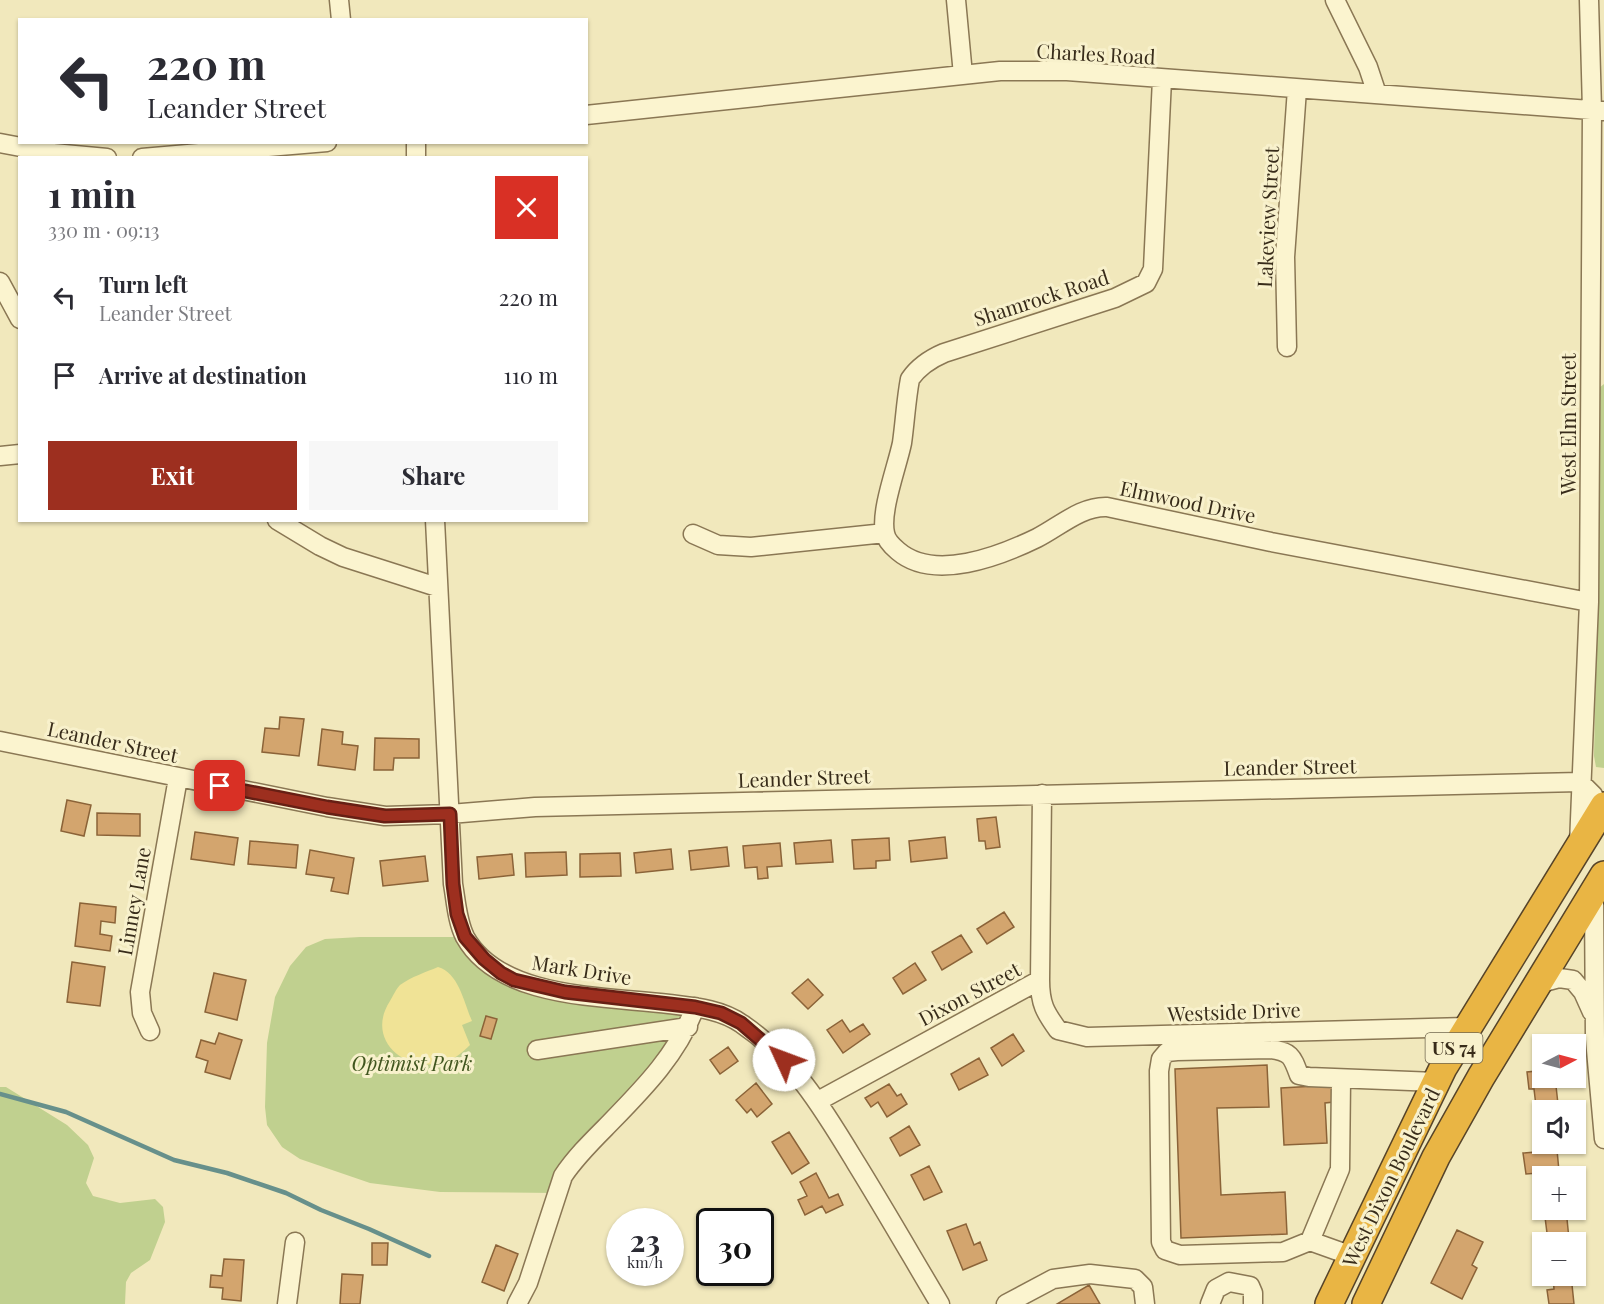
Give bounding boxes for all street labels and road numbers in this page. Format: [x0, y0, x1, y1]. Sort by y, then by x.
street label: Charles Road [1036, 36, 1157, 70]
street label: Lakeview Street [1250, 145, 1284, 288]
street label: Shamrock Road [970, 262, 1112, 332]
street label: West Elm Street [1554, 352, 1581, 496]
street label: Elmwood Drive [1118, 473, 1258, 529]
street label: Leander Street [45, 714, 182, 768]
street label: Leander Street [1223, 751, 1357, 781]
street label: Leander Street [737, 761, 872, 793]
street label: Linney Lane [110, 845, 156, 957]
street label: Mark Drive [530, 948, 634, 990]
street label: Dixon Street [913, 954, 1026, 1031]
street label: Westside Drive [1166, 995, 1301, 1027]
road number: US 74 [1426, 1033, 1482, 1063]
street label: West Dixon Boulevard [1334, 1083, 1445, 1272]

